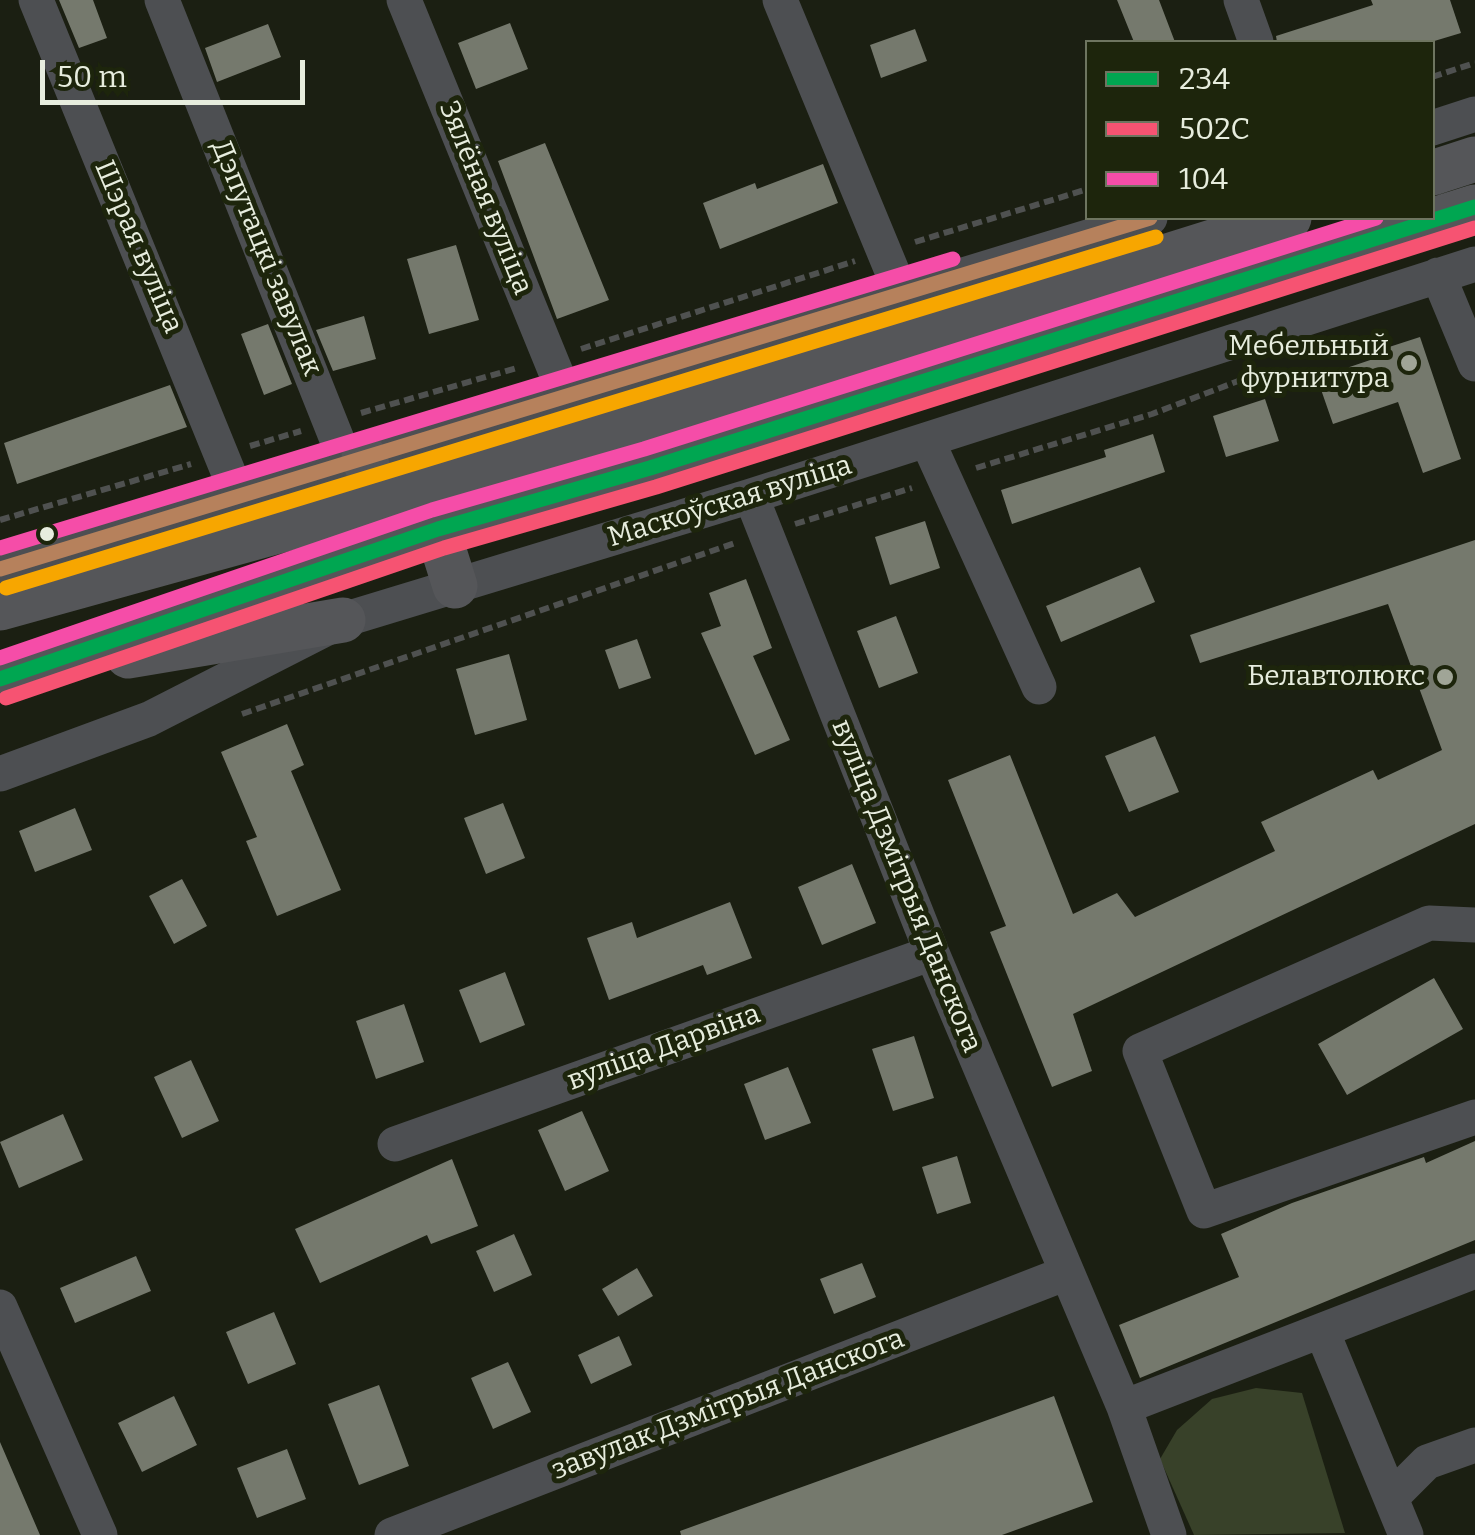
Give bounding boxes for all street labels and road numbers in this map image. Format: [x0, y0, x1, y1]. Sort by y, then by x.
street label: Зялёная вуліца [431, 96, 539, 300]
street label: Дэпутацкі завулак [203, 135, 329, 381]
street label: Шэрая вуліца [87, 156, 189, 338]
street label: Маскоўская вуліца [604, 449, 856, 555]
street label: вуліца Дзмітрыя Данскога [824, 715, 988, 1057]
street label: вуліца Дарвіна [563, 998, 765, 1098]
street label: завулак Дзмітрыя Данскога [547, 1322, 909, 1488]

